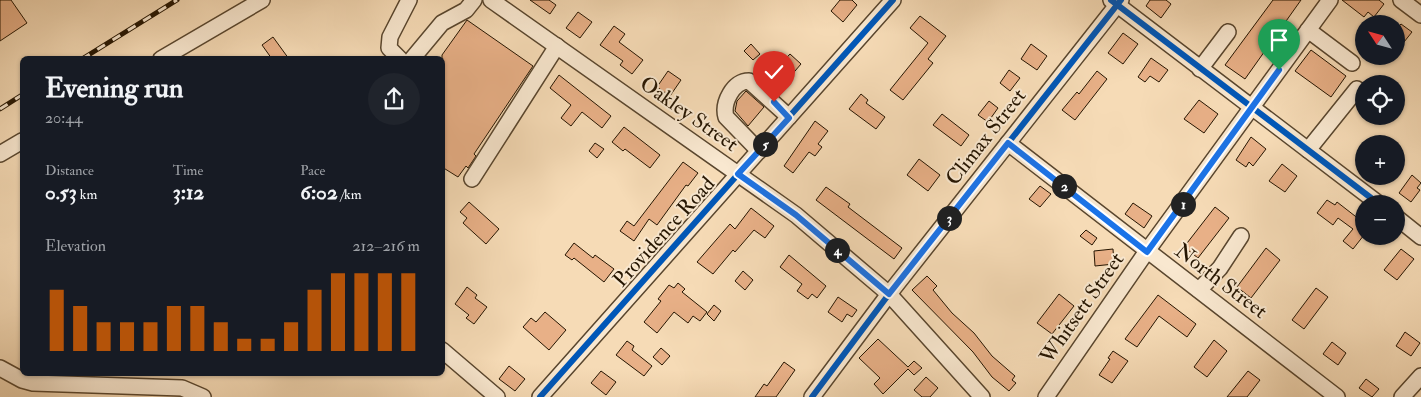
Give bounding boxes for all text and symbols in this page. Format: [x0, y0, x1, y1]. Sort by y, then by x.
north arrow [1355, 15, 1405, 65]
map controls [1355, 15, 1405, 245]
pin [1258, 19, 1300, 70]
icon: arrive [1265, 26, 1293, 54]
pin [753, 51, 795, 102]
icon: check [760, 58, 788, 86]
street label: Oakley Street [635, 70, 744, 158]
text: Evening run [45, 71, 183, 106]
button: share [368, 73, 420, 125]
button: locate [1355, 75, 1405, 125]
street label: Climax Street [940, 83, 1032, 191]
text: 20:44 [45, 108, 83, 128]
pin: 5 [752, 132, 778, 156]
button: + [1355, 135, 1405, 185]
text: 5 [762, 136, 769, 153]
text: Distance [45, 162, 94, 179]
text: Time [173, 162, 203, 179]
text: Pace [300, 162, 325, 179]
street label: Providence Road [607, 171, 721, 293]
pin: 2 [1052, 174, 1076, 198]
text: 2 [1061, 178, 1068, 195]
text: 0.53 [45, 179, 77, 206]
text: 3:12 [173, 179, 204, 206]
text: 6:02 [300, 179, 338, 206]
text: km [77, 186, 97, 203]
text: /km [338, 186, 362, 203]
pin: 1 [1170, 192, 1196, 216]
button: − [1355, 195, 1405, 245]
text: 1 [1181, 196, 1186, 213]
pin: 3 [936, 206, 962, 230]
text: 3 [947, 210, 952, 227]
text: Elevation [45, 236, 106, 256]
text: 212–216 m [352, 236, 420, 256]
street label: North Street [1169, 237, 1273, 325]
pin: 4 [824, 238, 850, 262]
text: 4 [834, 242, 841, 259]
street label: Whitsett Street [1033, 247, 1130, 370]

